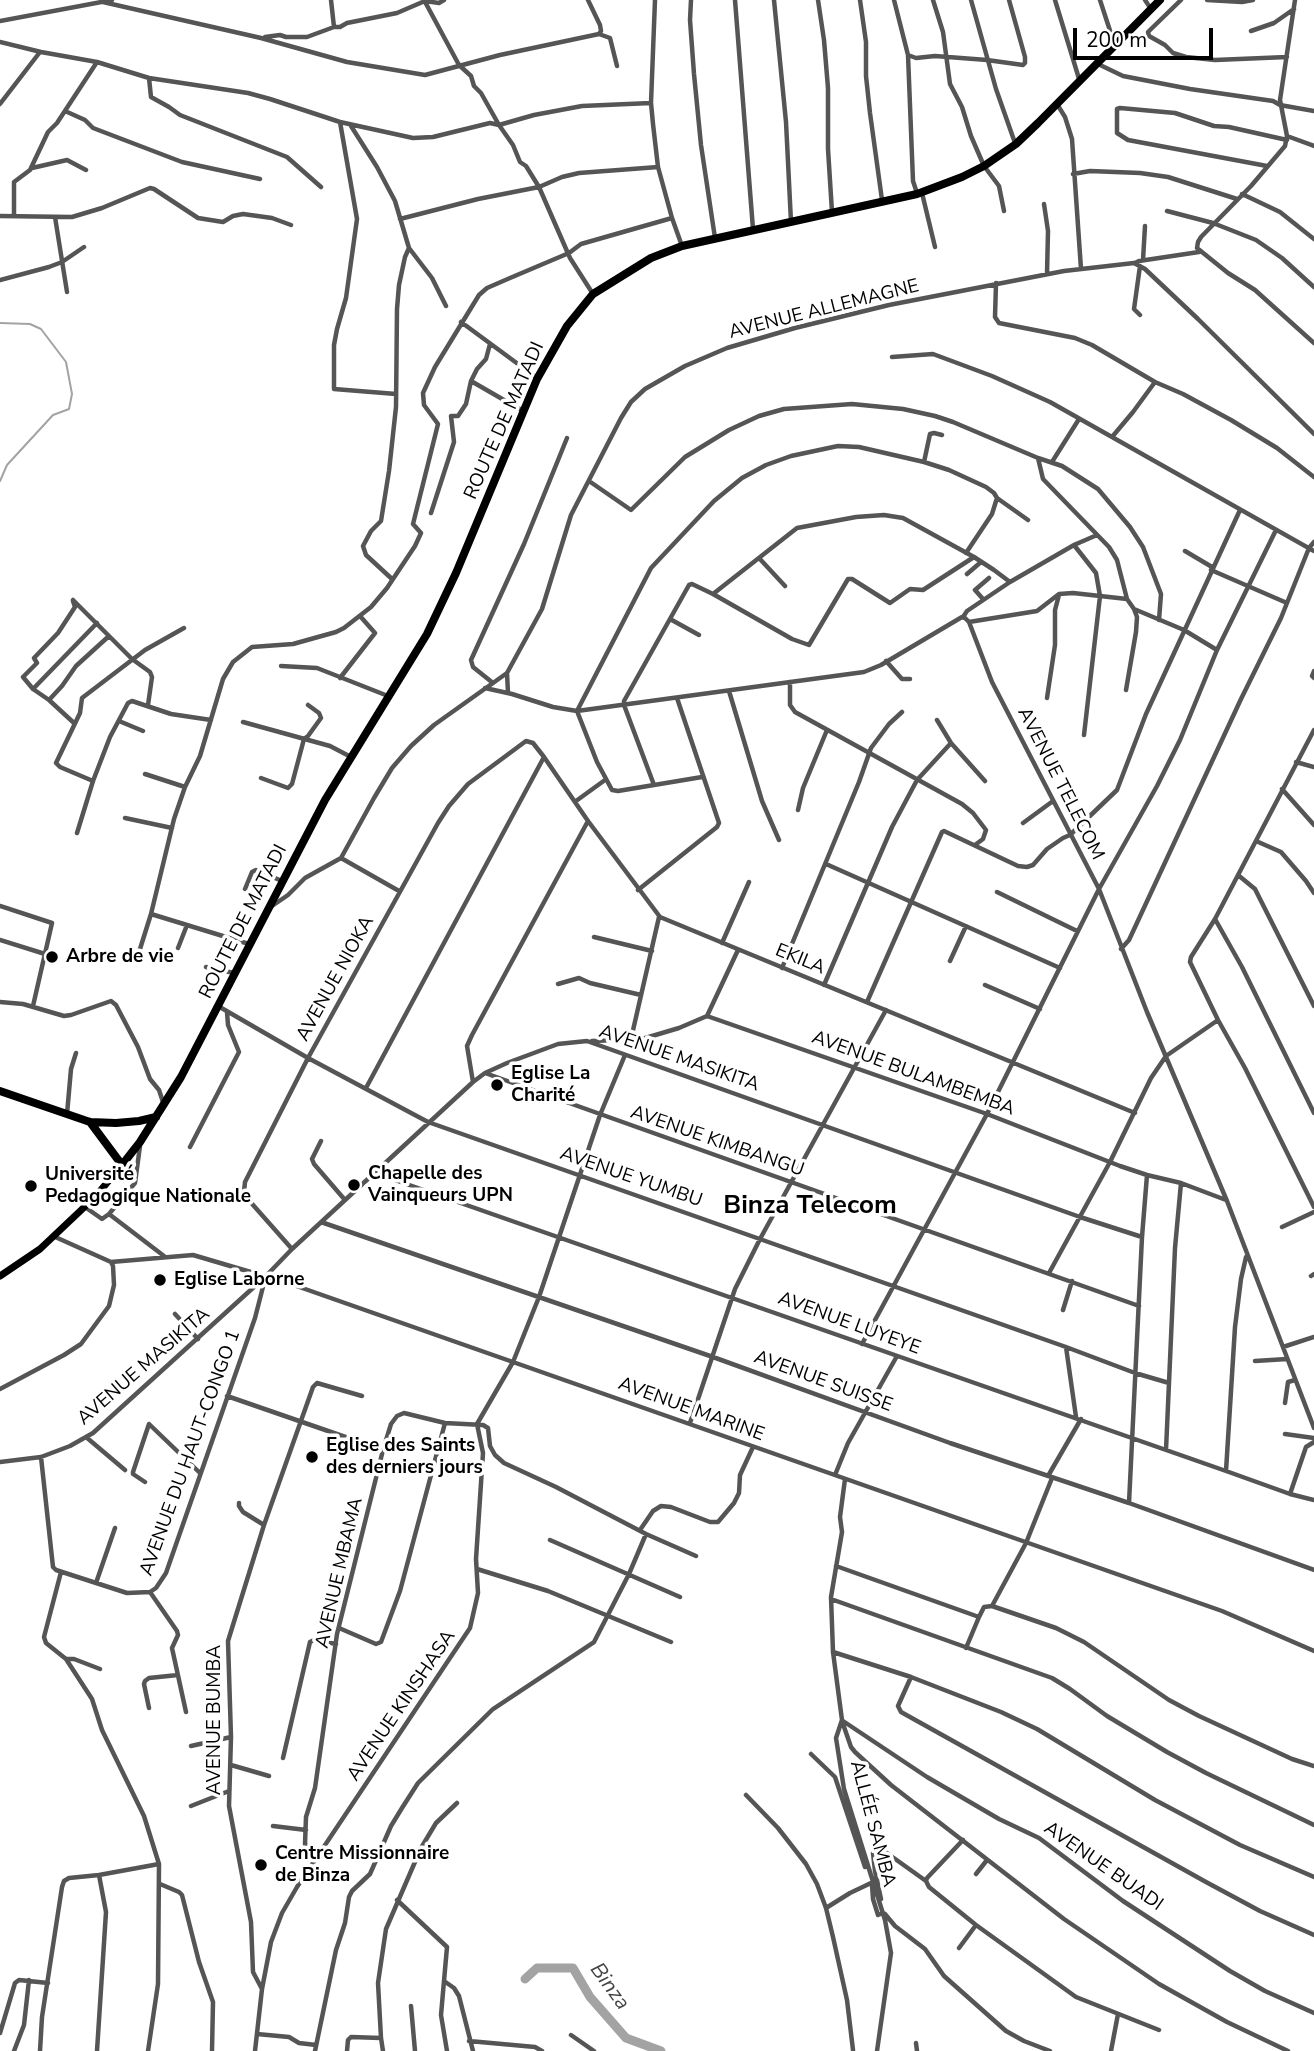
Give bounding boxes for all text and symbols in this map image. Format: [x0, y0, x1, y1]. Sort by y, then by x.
scale bar [1076, 14, 1216, 58]
text: 200 m [1086, 26, 1147, 54]
street label: AVENUE ALLEMAGNE [727, 275, 921, 345]
street label: ROUTE DE MATADI [460, 339, 550, 503]
street label: AVENUE TELECOM [1012, 704, 1108, 864]
street label: ROUTE DE MATADI [195, 841, 293, 1003]
street label: AVENUE NIOKA [292, 912, 380, 1046]
street label: EKILA [772, 940, 828, 980]
place label: Arbre de vie [66, 946, 174, 968]
marker: Arbre de vie [44, 949, 60, 965]
street label: AVENUE MASIKITA [596, 1021, 762, 1097]
street label: AVENUE BULAMBEMBA [808, 1027, 1018, 1121]
place label: Eglise La Charité [511, 1063, 590, 1107]
marker: Eglise La Charité [489, 1077, 505, 1093]
street label: AVENUE KIMBANGU [627, 1102, 807, 1182]
street label: AVENUE YUMBU [557, 1143, 705, 1213]
place label: Chapelle des Vainqueurs UPN [368, 1163, 513, 1207]
place label: Université Pedagogique Nationale [45, 1164, 251, 1208]
marker: Chapelle des Vainqueurs UPN [346, 1177, 362, 1193]
marker: Université Pedagogique Nationale [23, 1178, 39, 1194]
district label: Binza Telecom [723, 1191, 897, 1223]
place label: Eglise Laborne [174, 1269, 305, 1291]
marker: Eglise Laborne [152, 1272, 168, 1288]
street label: AVENUE LUYEYE [775, 1288, 923, 1360]
street label: AVENUE MASIKITA [73, 1303, 215, 1431]
street label: AVENUE DU HAUT-CONGO 1 [136, 1327, 246, 1579]
street label: AVENUE SUISSE [751, 1346, 895, 1418]
street label: AVENUE MARINE [615, 1373, 767, 1447]
place label: Eglise des Saints des derniers jours [326, 1435, 483, 1479]
marker: Eglise des Saints des derniers jours [304, 1449, 320, 1465]
street label: AVENUE MBAMA [312, 1496, 368, 1650]
street label: AVENUE KINSHASA [343, 1626, 461, 1786]
street label: AVENUE BUMBA [204, 1645, 226, 1795]
street label: ALLÉE SAMBA [844, 1758, 900, 1890]
street label: AVENUE BUADI [1039, 1817, 1167, 1917]
place label: Centre Missionnaire de Binza [275, 1843, 449, 1887]
marker: Centre Missionnaire de Binza [253, 1857, 269, 1873]
water label: Binza [584, 1959, 634, 2015]

